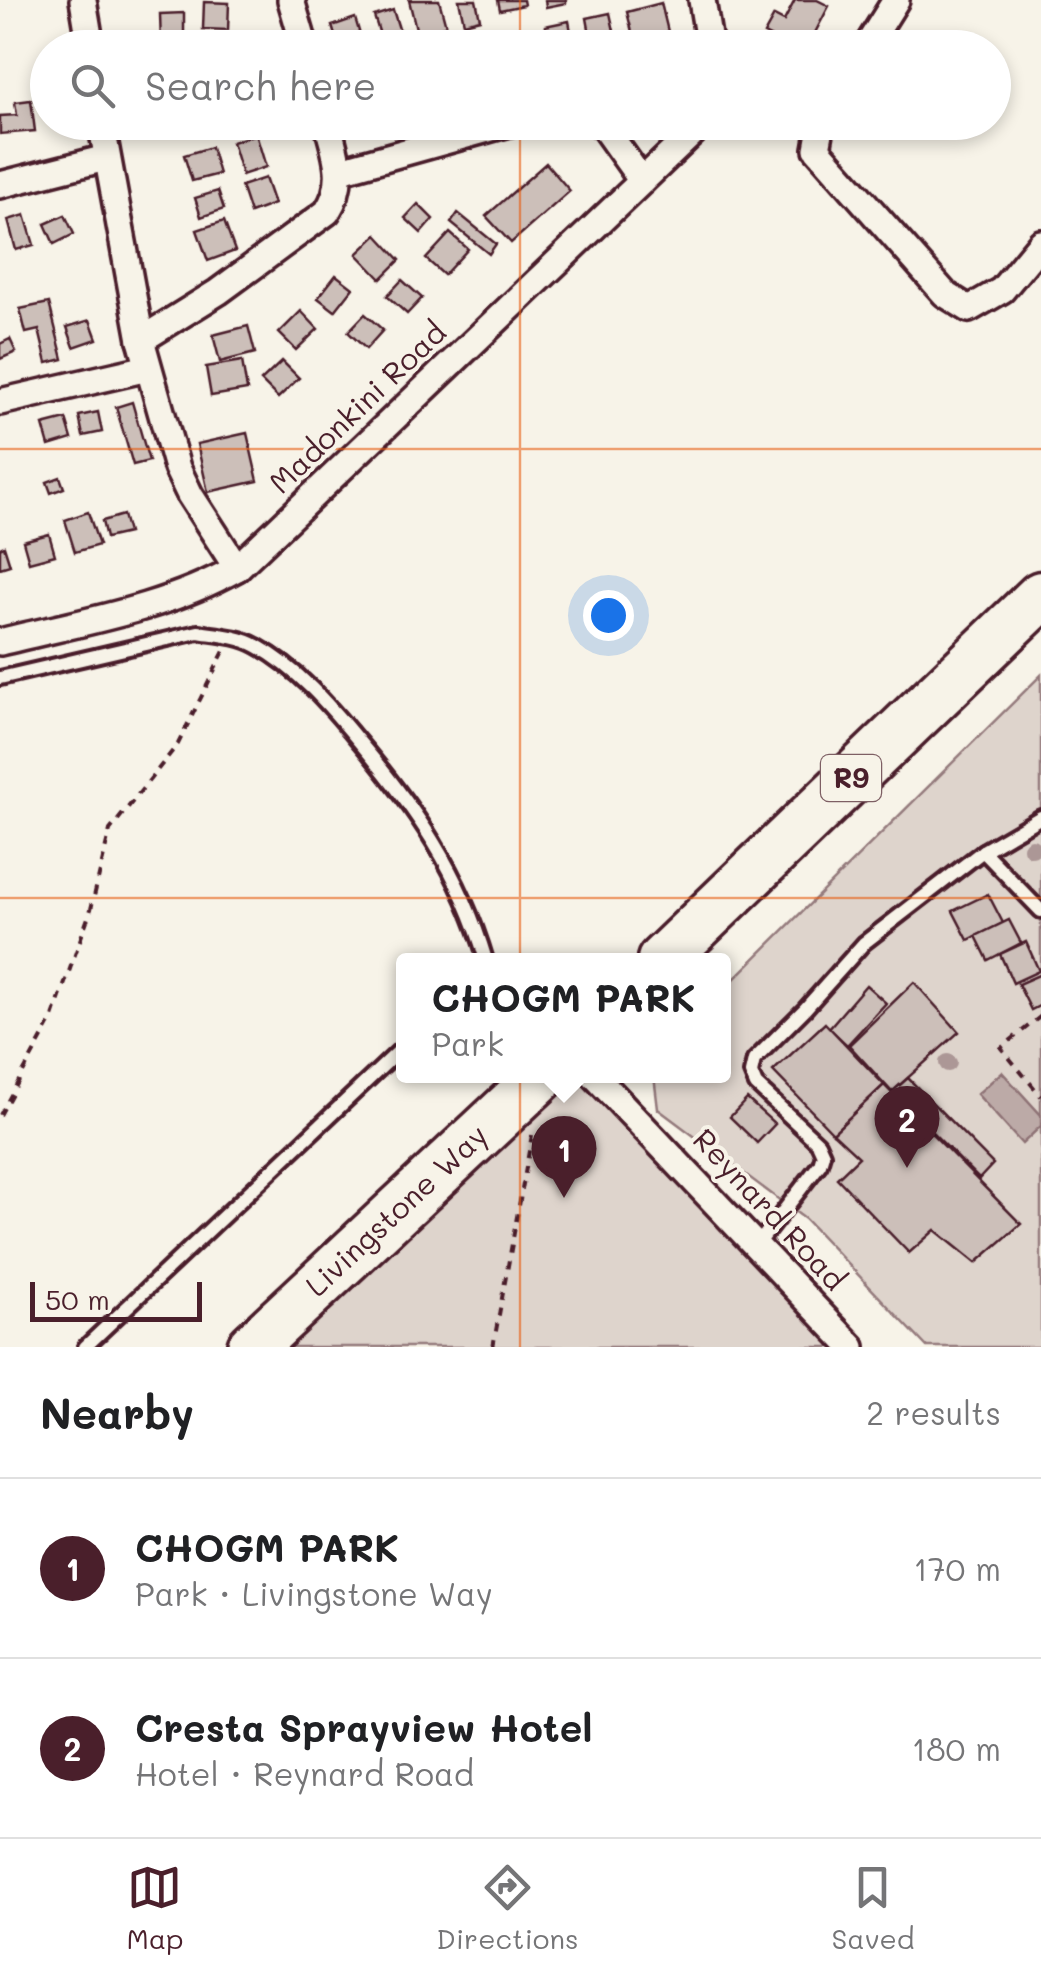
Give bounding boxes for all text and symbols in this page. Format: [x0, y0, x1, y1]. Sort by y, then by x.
search box [30, 30, 1011, 140]
icon: search [65, 58, 120, 113]
text: Search here [145, 60, 376, 110]
street label: Madonkini Road [260, 312, 454, 501]
your location [583, 590, 634, 641]
road number: R9 [821, 755, 881, 801]
popup [396, 953, 731, 1083]
text: CHOGM PARK [431, 972, 696, 1022]
text: Park [431, 1022, 504, 1064]
pin: 2 [874, 1086, 940, 1168]
street label: Livingstone Way [296, 1115, 495, 1304]
pin: 1 [532, 1116, 596, 1198]
street label: Reynard Road [685, 1119, 856, 1298]
scale bar [30, 1277, 202, 1322]
text: 50 m [45, 1281, 110, 1317]
text: Nearby [40, 1385, 194, 1440]
text: 2 results [866, 1391, 1001, 1433]
text: CHOGM PARK [135, 1522, 399, 1572]
text: 1 [65, 1547, 80, 1589]
text: 170 m [913, 1547, 1001, 1589]
text: Park · Livingstone Way [135, 1572, 493, 1614]
text: Cresta Sprayview Hotel [135, 1702, 593, 1752]
text: 2 [64, 1727, 81, 1769]
text: 180 m [912, 1727, 1001, 1769]
text: Hotel · Reynard Road [135, 1752, 474, 1794]
tab: Map [126, 1860, 183, 1956]
tab: Directions [436, 1860, 579, 1956]
tab: Saved [831, 1860, 915, 1956]

